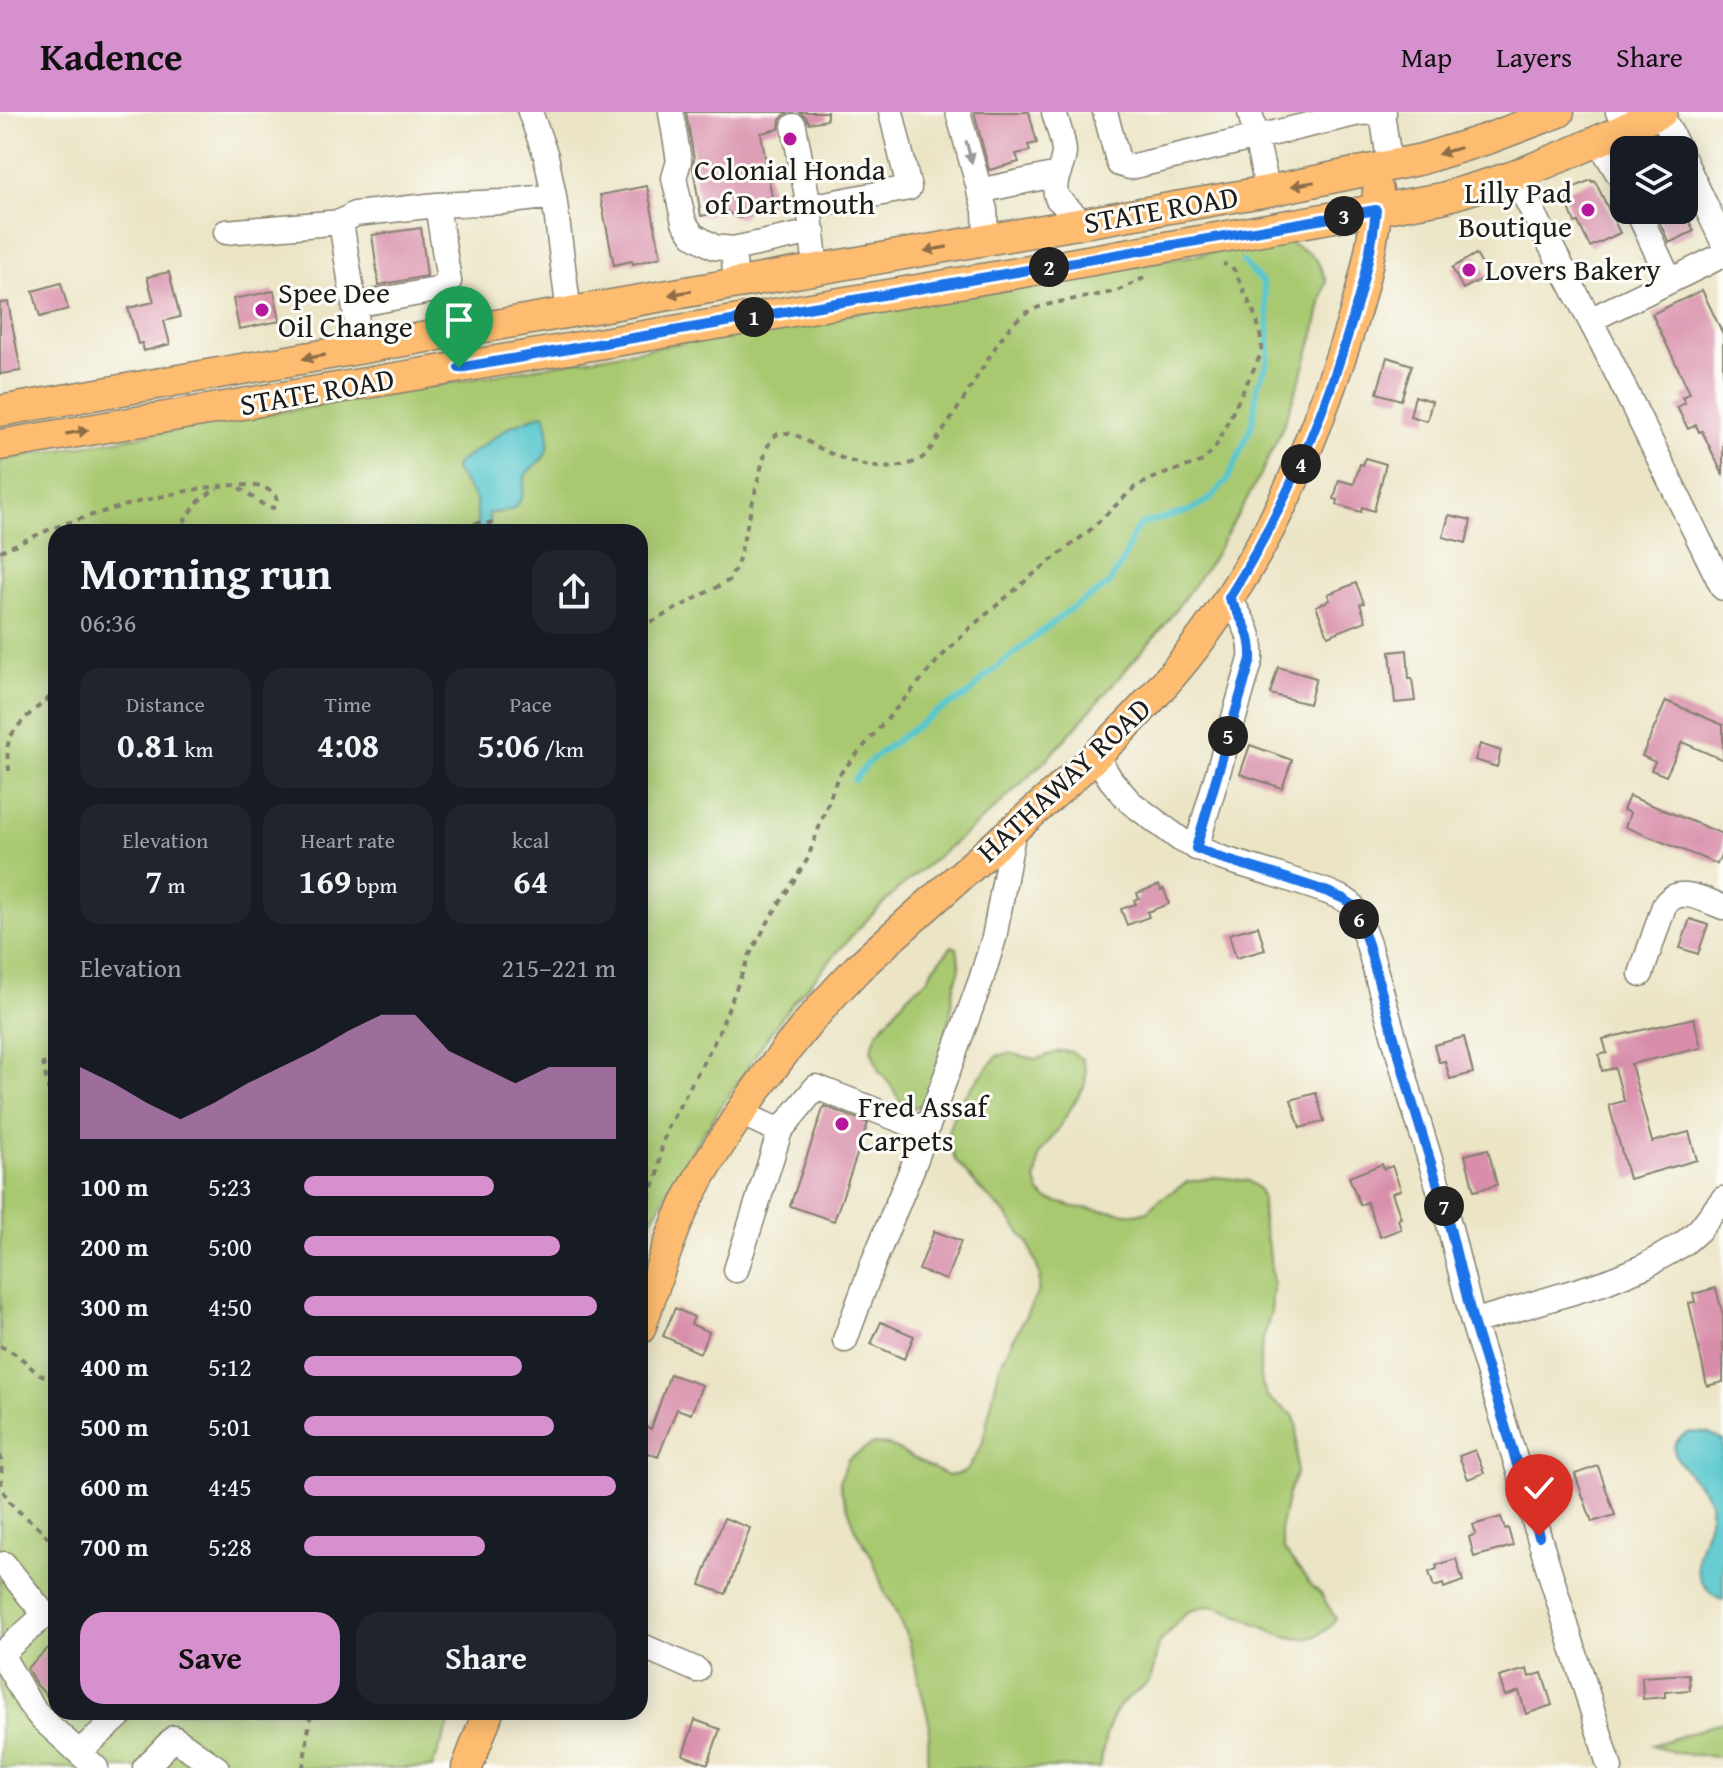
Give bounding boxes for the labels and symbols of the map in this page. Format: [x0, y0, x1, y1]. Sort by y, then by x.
marker: Colonial Honda of Dartmouth [781, 130, 799, 148]
one-way arrow [963, 139, 975, 164]
one-way arrow [1437, 145, 1461, 158]
place label: Colonial Honda of Dartmouth [694, 147, 886, 225]
place label: Lilly Pad Boutique [1458, 170, 1572, 248]
street label: STATE ROAD [1080, 174, 1242, 244]
one-way arrow [1290, 179, 1315, 191]
pin: 3 [1324, 196, 1364, 236]
marker: Lilly Pad Boutique [1579, 201, 1597, 219]
one-way arrow [924, 243, 949, 255]
pin: 2 [1029, 247, 1069, 287]
place label: Lovers Bakery [1485, 247, 1661, 291]
marker: Lovers Bakery [1460, 261, 1478, 279]
place label: Spee Dee Oil Change [278, 270, 413, 348]
pin [425, 286, 493, 368]
one-way arrow [667, 288, 692, 300]
pin: 1 [734, 297, 774, 337]
marker: Spee Dee Oil Change [253, 301, 271, 319]
one-way arrow [301, 351, 326, 363]
street label: STATE ROAD [236, 356, 398, 426]
one-way arrow [65, 426, 90, 438]
pin: 4 [1281, 444, 1321, 484]
street label: HATHAWAY ROAD [966, 687, 1160, 872]
pin: 5 [1208, 716, 1248, 756]
pin: 6 [1339, 899, 1379, 939]
place label: Fred Assaf Carpets [858, 1084, 990, 1162]
marker: Fred Assaf Carpets [833, 1115, 851, 1133]
pin: 7 [1424, 1186, 1464, 1226]
pin [1505, 1454, 1573, 1536]

